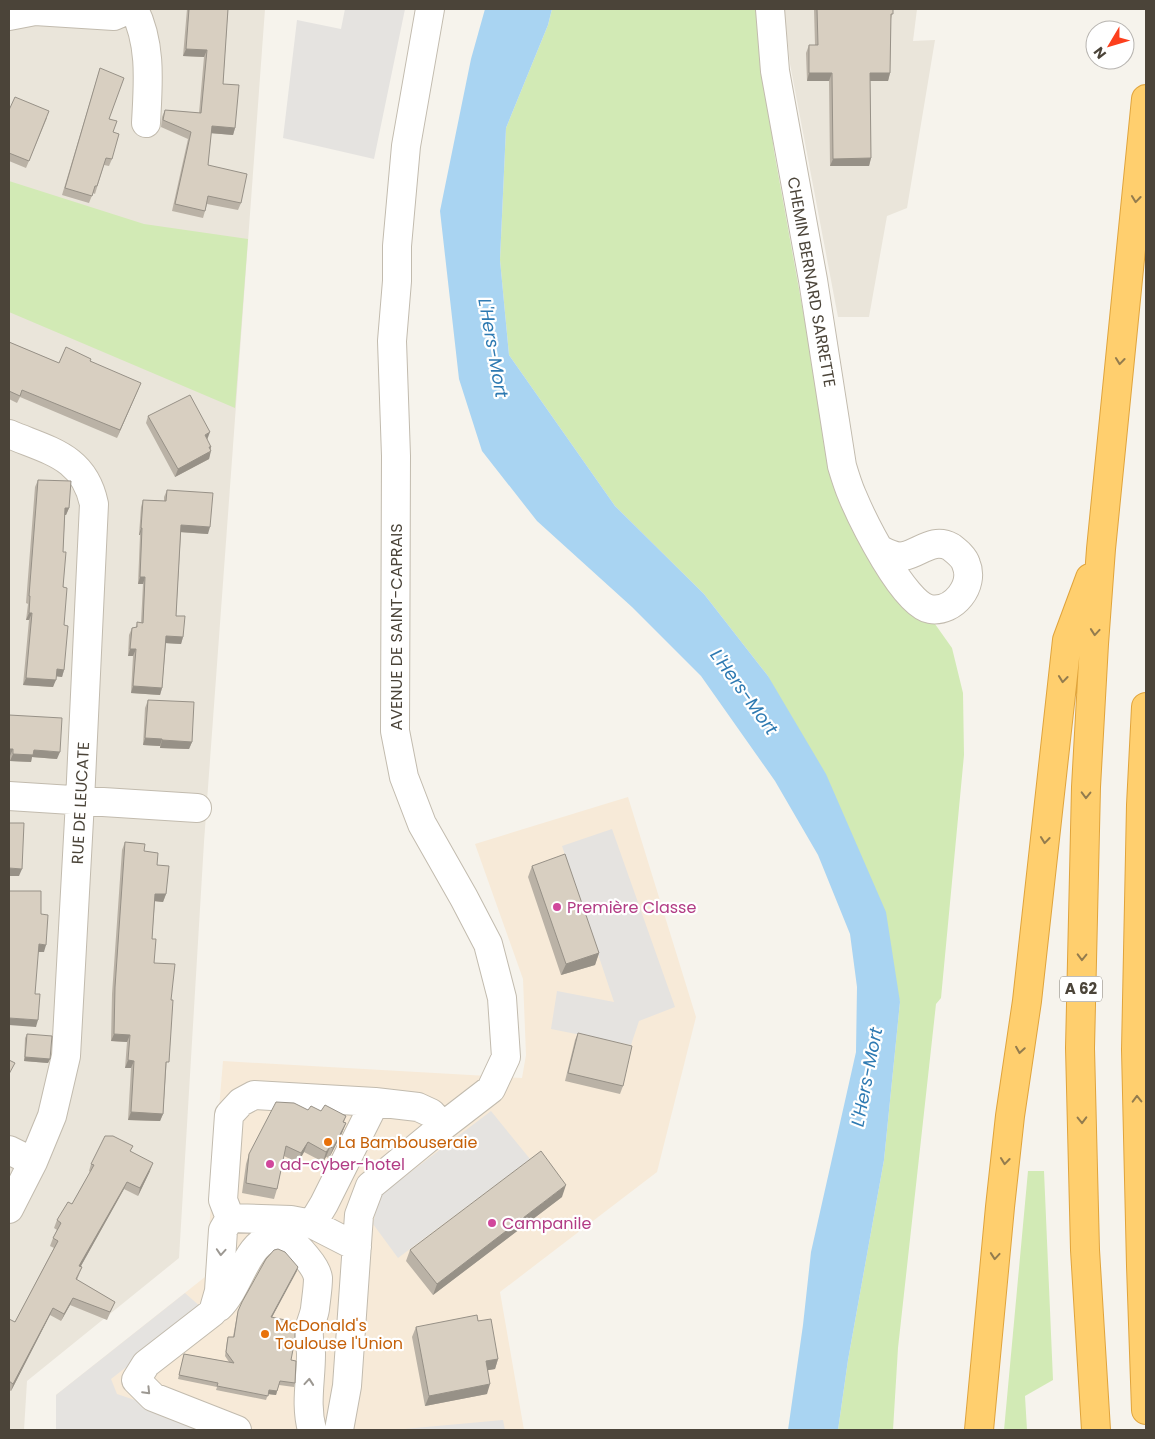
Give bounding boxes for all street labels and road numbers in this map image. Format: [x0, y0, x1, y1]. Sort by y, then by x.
street label: CHEMIN BERNARD SARRETTE [782, 175, 841, 389]
street label: AVENUE DE SAINT-CAPRAIS [385, 523, 408, 731]
street label: RUE DE LEUCATE [66, 741, 95, 865]
road number: A 62 [1060, 976, 1102, 1002]

